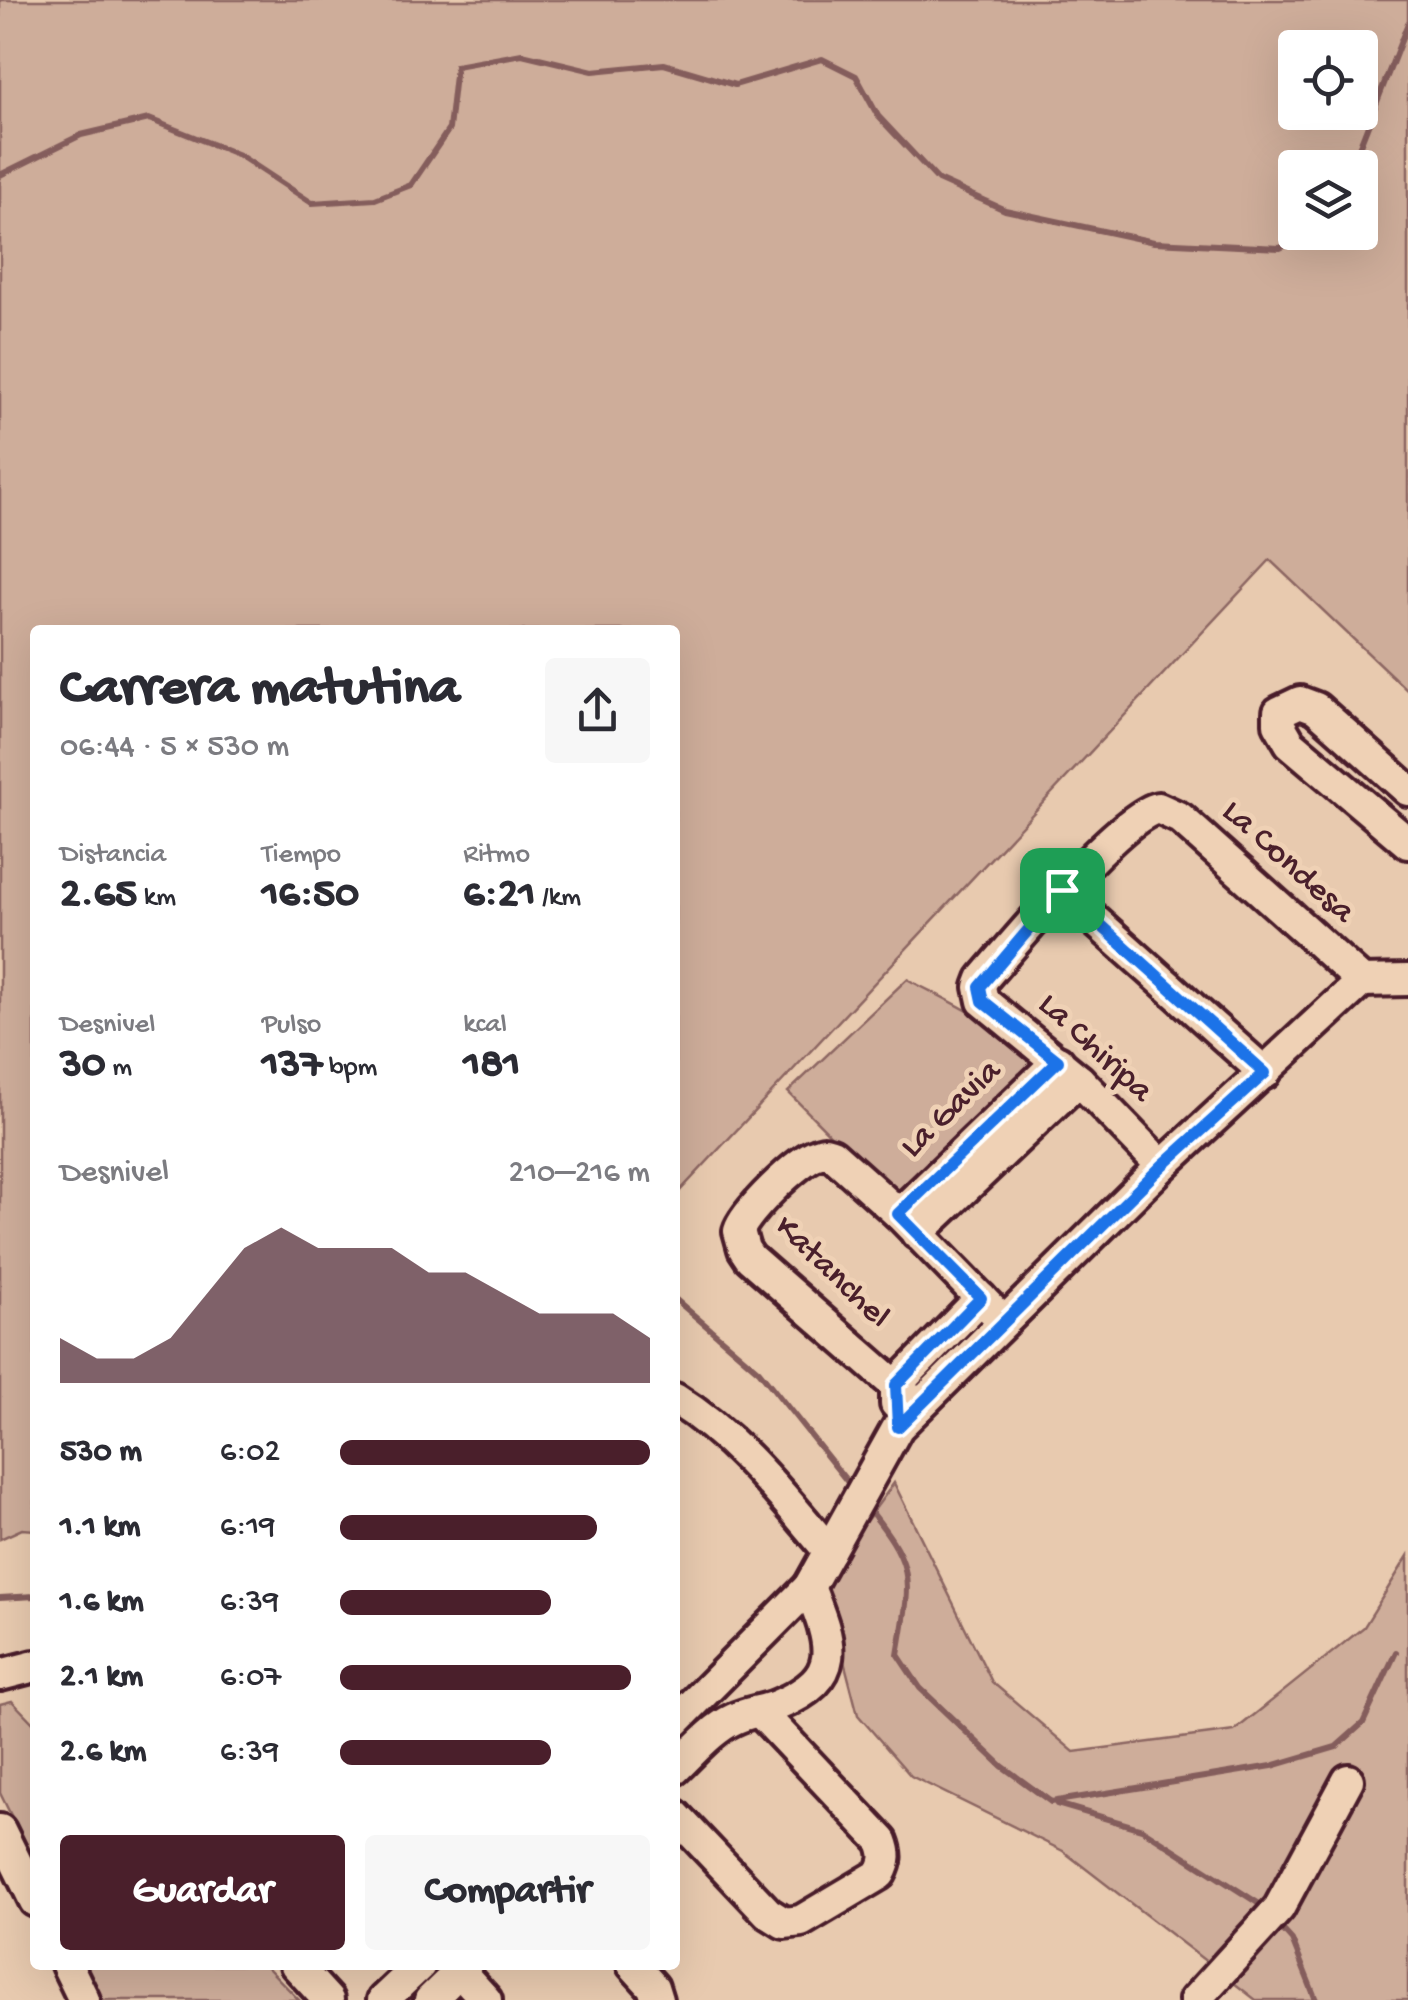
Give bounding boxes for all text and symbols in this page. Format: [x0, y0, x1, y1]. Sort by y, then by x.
map controls [1278, 30, 1378, 250]
button: locate [1278, 30, 1378, 130]
button: layers [1278, 150, 1378, 250]
button: share [545, 658, 650, 763]
text: Carrera matutina [60, 659, 460, 723]
text: 06:44 · 5 × 530 m [60, 729, 289, 767]
street label: La Condesa [1212, 792, 1363, 935]
text: Distancia [60, 839, 166, 872]
text: Tiempo [262, 839, 341, 872]
text: Ritmo [463, 839, 530, 872]
pin [1020, 848, 1105, 933]
icon: arrive [1035, 863, 1090, 918]
text: 2.65 [60, 872, 137, 921]
text: 16:50 [262, 872, 359, 921]
text: 6:21 [463, 872, 535, 921]
text: km [137, 882, 176, 915]
text: /km [535, 882, 581, 915]
street label: La Chiripa [1028, 985, 1161, 1114]
text: Desnivel [60, 1009, 155, 1042]
text: Pulso [262, 1009, 321, 1042]
text: kcal [463, 1009, 507, 1042]
text: 30 [60, 1042, 106, 1091]
text: 137 [262, 1042, 322, 1091]
text: 181 [463, 1042, 520, 1091]
street label: La Gavia [893, 1051, 1012, 1168]
text: m [106, 1052, 132, 1085]
text: bpm [322, 1052, 377, 1085]
text: Desnivel [60, 1155, 169, 1193]
text: 210–216 m [508, 1155, 650, 1193]
street label: Katanchel [764, 1208, 898, 1338]
text: 530 m [60, 1434, 142, 1472]
text: 6:02 [220, 1434, 280, 1472]
text: 1.1 km [60, 1509, 140, 1547]
text: 6:19 [220, 1509, 275, 1547]
text: 1.6 km [60, 1584, 144, 1622]
text: 6:39 [220, 1584, 279, 1622]
text: 2.1 km [60, 1659, 143, 1697]
text: 6:07 [220, 1659, 281, 1697]
text: 2.6 km [60, 1734, 147, 1772]
text: 6:39 [220, 1734, 279, 1772]
button: Guardar [60, 1835, 345, 1950]
button: Compartir [365, 1835, 650, 1950]

